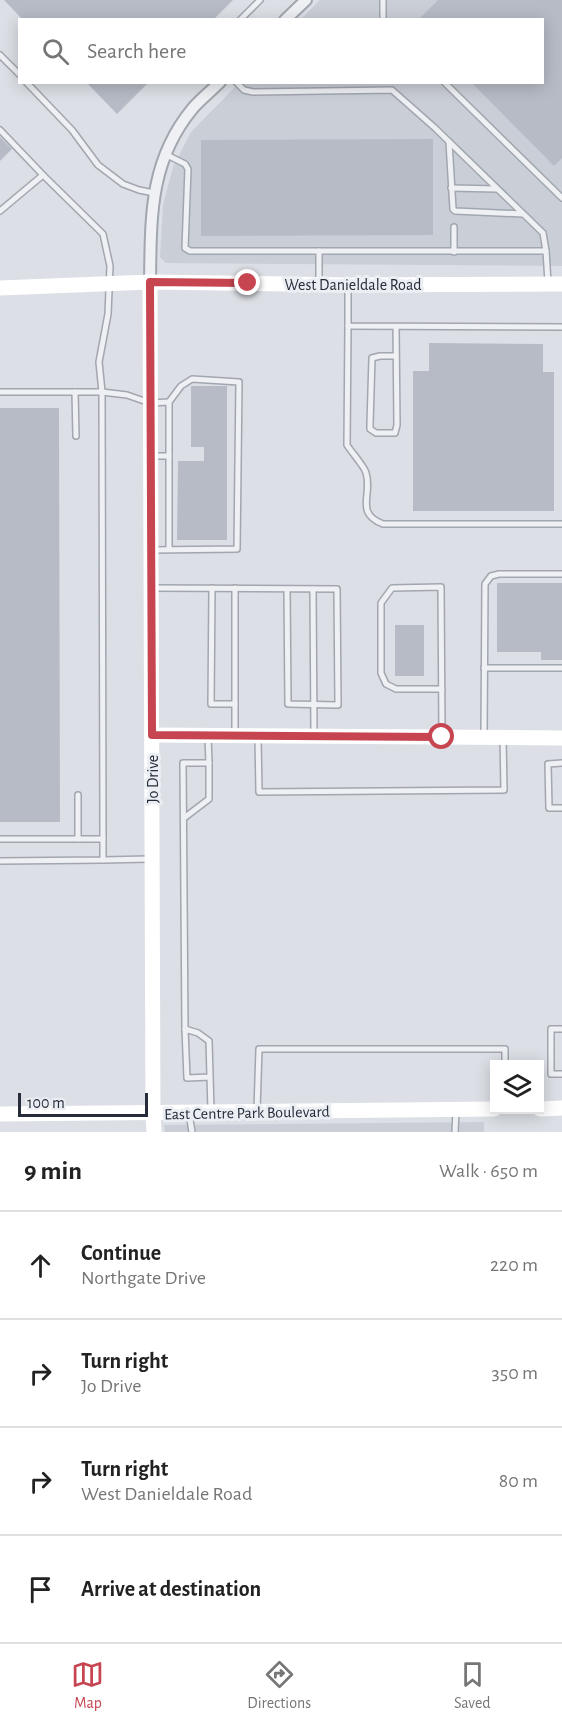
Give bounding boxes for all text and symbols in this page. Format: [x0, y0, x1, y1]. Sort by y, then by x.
search box [18, 18, 544, 84]
icon: search [39, 35, 72, 68]
text: Search here [87, 40, 186, 62]
route end [234, 269, 260, 295]
street label: West Danieldale Road [284, 277, 422, 293]
route start [428, 723, 454, 749]
street label: Jo Drive [145, 755, 161, 803]
map controls [490, 1060, 544, 1114]
button: layers [490, 1060, 544, 1114]
scale bar [18, 1090, 148, 1118]
text: 100 m [27, 1095, 65, 1111]
street label: East Centre Park Boulevard [164, 1104, 330, 1122]
text: 9 min [24, 1158, 82, 1184]
text: Walk · 650 m [439, 1161, 538, 1181]
text: Continue [81, 1242, 161, 1264]
icon: ahead [24, 1249, 57, 1282]
text: 220 m [490, 1255, 538, 1275]
text: Northgate Drive [81, 1268, 206, 1288]
text: Turn right [81, 1350, 168, 1372]
icon: right [24, 1357, 57, 1390]
text: 350 m [492, 1363, 538, 1383]
text: Jo Drive [81, 1376, 142, 1396]
text: Turn right [81, 1458, 168, 1480]
icon: right [24, 1465, 57, 1498]
text: 80 m [499, 1471, 538, 1491]
text: West Danieldale Road [81, 1484, 252, 1504]
icon: arrive [24, 1573, 57, 1606]
text: Arrive at destination [81, 1578, 261, 1600]
tab: Map [71, 1658, 104, 1713]
tab: Directions [247, 1658, 311, 1713]
tab: Saved [454, 1658, 491, 1713]

